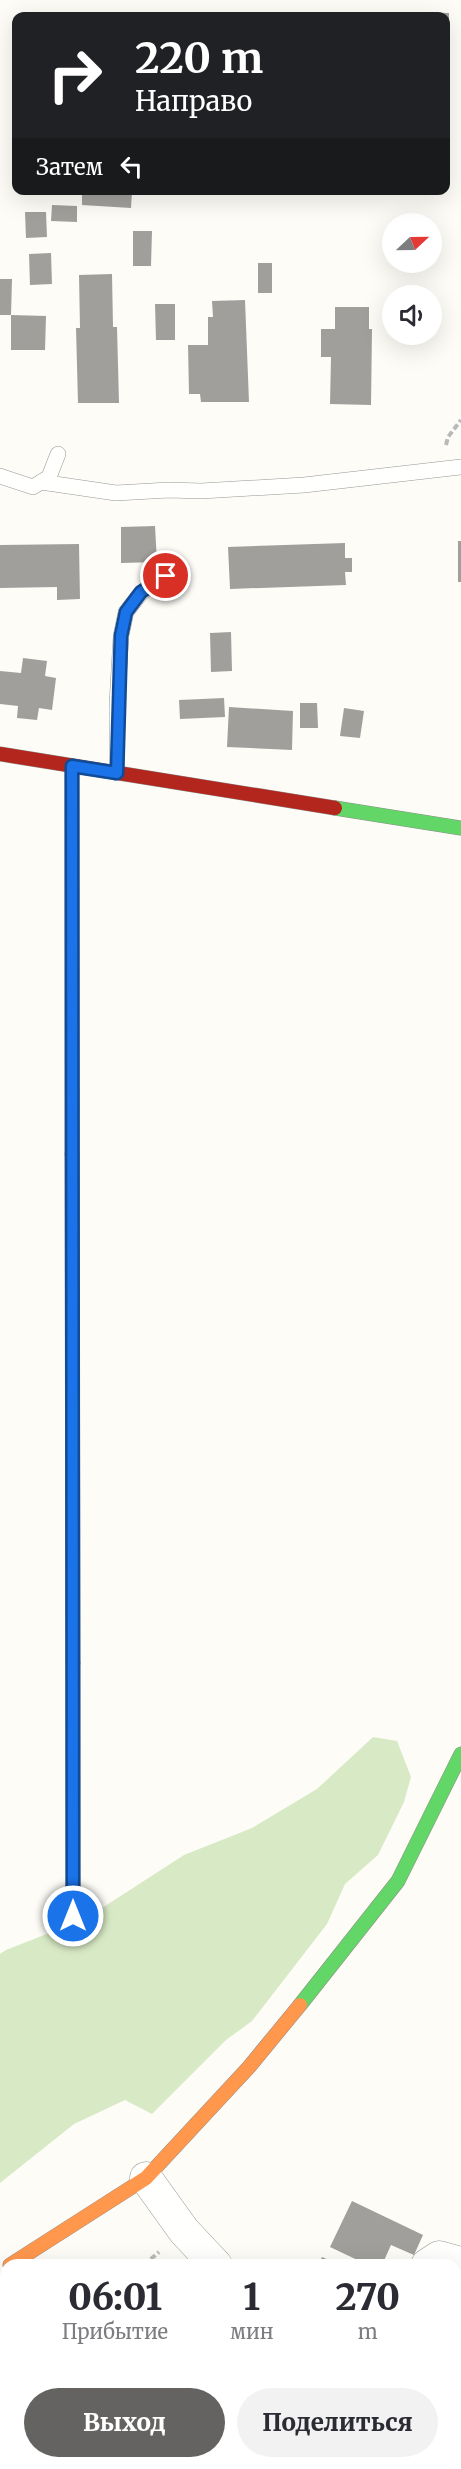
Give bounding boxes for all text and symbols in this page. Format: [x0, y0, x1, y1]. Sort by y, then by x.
text: 220 m [135, 32, 263, 84]
icon: right [36, 36, 114, 114]
text: Направо [135, 84, 252, 118]
icon: left [115, 150, 148, 183]
text: Затем [36, 153, 103, 181]
north arrow [382, 213, 442, 273]
map controls [382, 213, 442, 345]
button: sound [382, 285, 442, 345]
pin [140, 550, 191, 601]
icon: arrive [149, 559, 182, 592]
position arrow [41, 1884, 105, 1948]
text: 06:01 [68, 2275, 162, 2320]
text: 1 [243, 2275, 260, 2320]
text: 270 [335, 2275, 400, 2320]
text: Прибытие [62, 2319, 168, 2344]
text: мин [230, 2319, 274, 2344]
text: m [358, 2319, 378, 2344]
button: Выход [24, 2388, 225, 2457]
button: Поделиться [237, 2388, 438, 2457]

